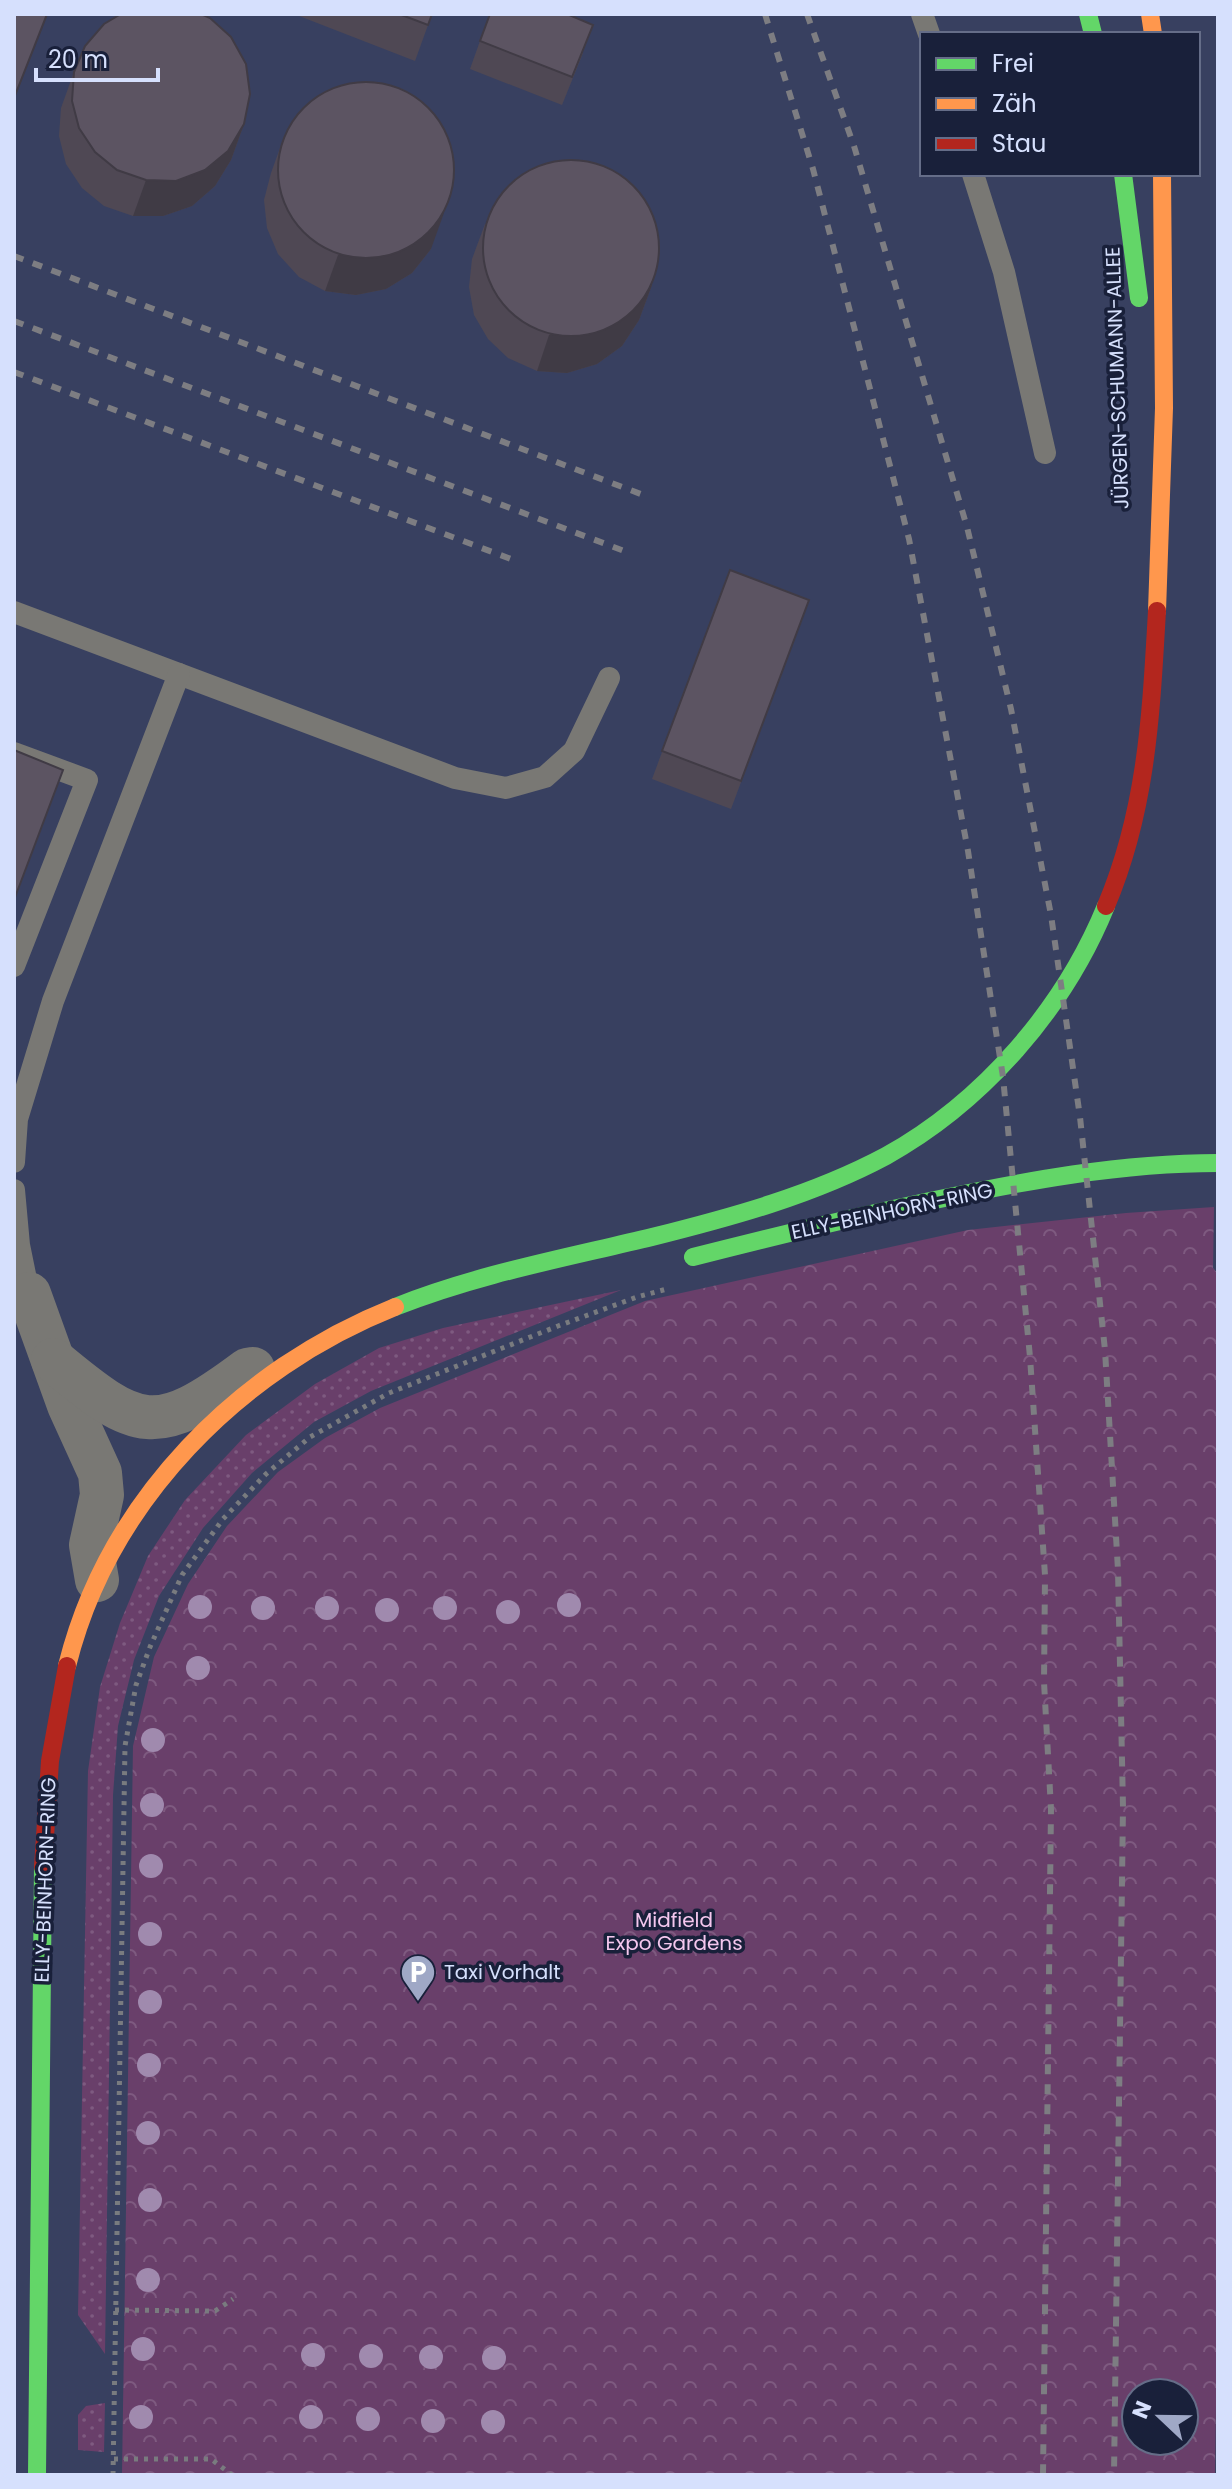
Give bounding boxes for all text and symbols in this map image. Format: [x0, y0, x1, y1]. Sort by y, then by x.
scale bar [36, 32, 158, 82]
legend [920, 32, 1200, 176]
text: 20 m [48, 43, 108, 76]
text: Frei [992, 47, 1034, 80]
text: Zäh [992, 87, 1037, 120]
text: Stau [992, 127, 1046, 160]
street label: JÜRGEN-SCHUMANN-ALLEE [1098, 246, 1136, 510]
street label: ELLY-BEINHORN-RING [789, 1176, 995, 1246]
street label: ELLY-BEINHORN-RING [27, 1777, 63, 1983]
park label: Midfield Expo Gardens [605, 1906, 743, 1957]
parking icon: Taxi Vorhalt [399, 1953, 437, 2003]
place label: Taxi Vorhalt [444, 1958, 560, 1986]
north arrow [1120, 2377, 1200, 2457]
text: N [1124, 2396, 1159, 2423]

